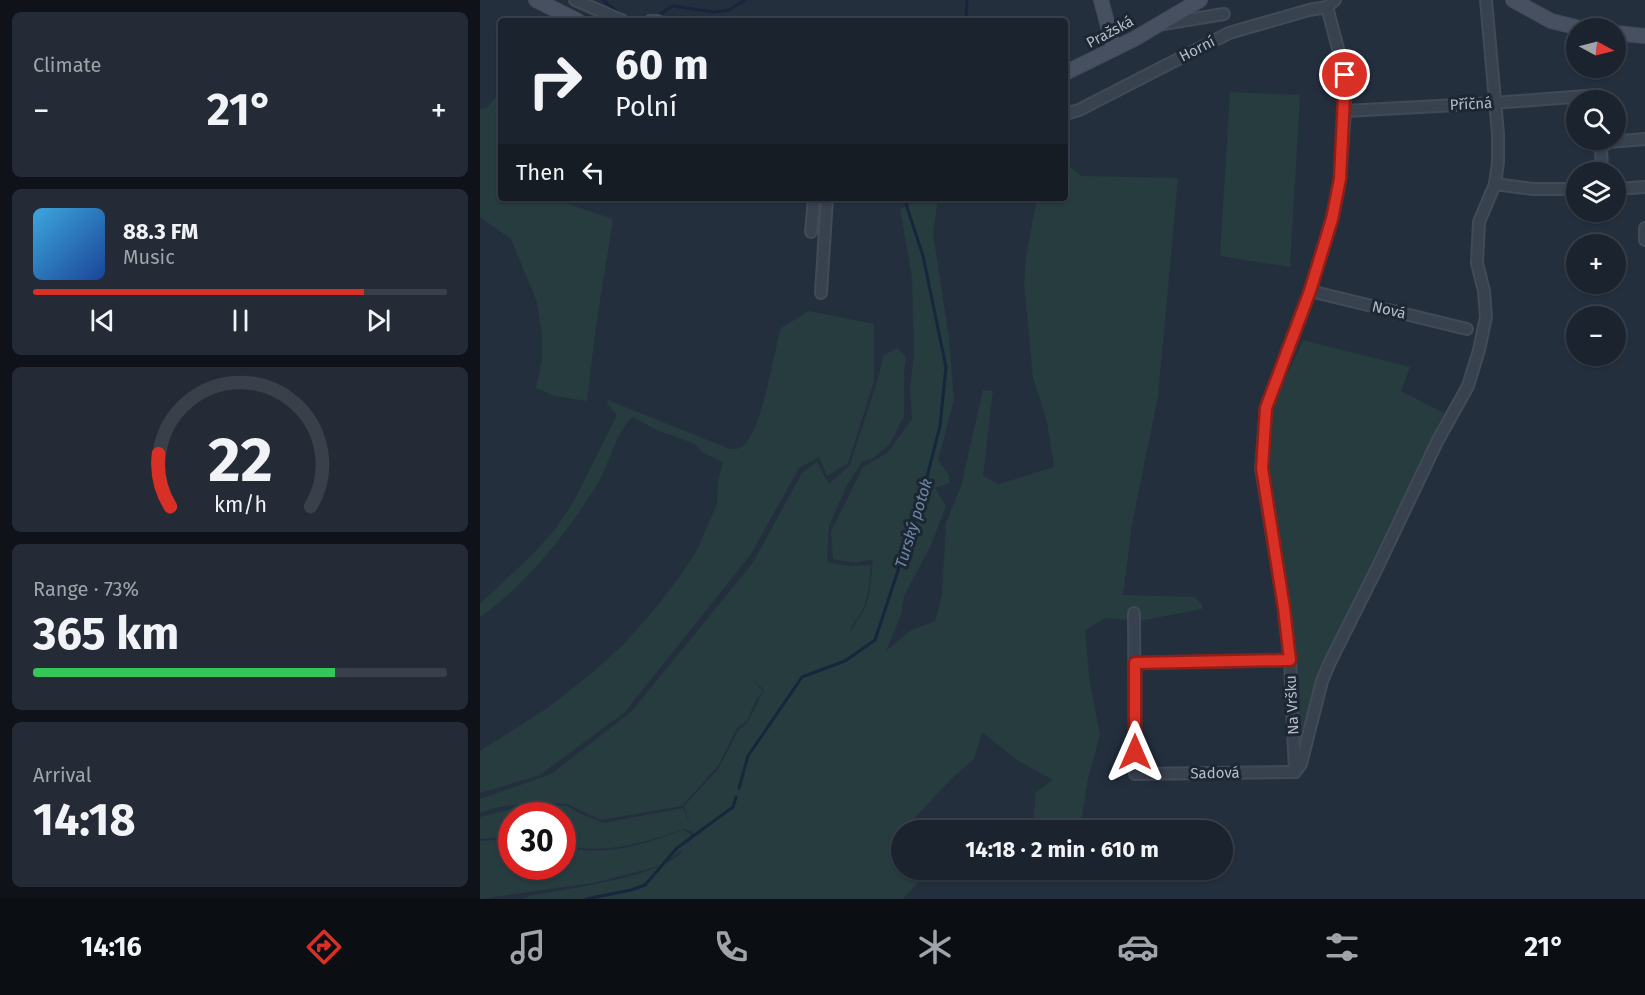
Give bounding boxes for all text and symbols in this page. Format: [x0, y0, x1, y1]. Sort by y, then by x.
street label: Pražská [1083, 12, 1137, 52]
north arrow [1566, 18, 1626, 78]
map controls [1566, 18, 1626, 366]
street label: Horní [1176, 32, 1218, 66]
text: 60 m [615, 40, 709, 90]
icon: right [516, 42, 594, 120]
pin [1319, 49, 1370, 100]
text: Climate [33, 53, 101, 77]
icon: arrive [1328, 58, 1361, 91]
text: 21° [207, 83, 273, 137]
button: search [1566, 90, 1626, 150]
text: − [33, 91, 50, 131]
text: + [431, 91, 447, 131]
text: Polní [615, 91, 677, 123]
street label: Příčná [1449, 94, 1493, 114]
icon: left [577, 156, 610, 189]
text: Then [516, 159, 565, 186]
button: layers [1566, 162, 1626, 222]
text: 88.3 FM [123, 218, 198, 245]
button: + [1566, 234, 1626, 294]
text: Music [123, 245, 175, 269]
street label: Nová [1370, 297, 1408, 323]
icon: previous [86, 304, 119, 337]
icon: pause [224, 304, 257, 337]
icon: next [362, 304, 395, 337]
button: − [1566, 306, 1626, 366]
text: 22 [208, 423, 272, 498]
water label: Turský potok [891, 476, 936, 570]
text: km/h [213, 492, 267, 518]
text: Range · 73% [33, 577, 139, 601]
text: 365 km [33, 607, 179, 661]
street label: Na Vršku [1281, 675, 1303, 735]
position arrow [1103, 720, 1167, 784]
text: Arrival [33, 763, 92, 787]
street label: Sadová [1190, 764, 1240, 782]
text: 14:18 [33, 793, 136, 847]
speed limit sign: 30 [498, 802, 576, 880]
text: 14:18 · 2 min · 610 m [965, 836, 1159, 863]
icon: directions [303, 926, 345, 968]
icon: music [507, 926, 549, 968]
icon: phone [710, 926, 752, 968]
icon: climate [914, 926, 956, 968]
icon: car [1117, 926, 1159, 968]
icon: filters [1321, 926, 1363, 968]
text: 14:16 [81, 931, 142, 963]
text: 21° [1524, 931, 1564, 963]

